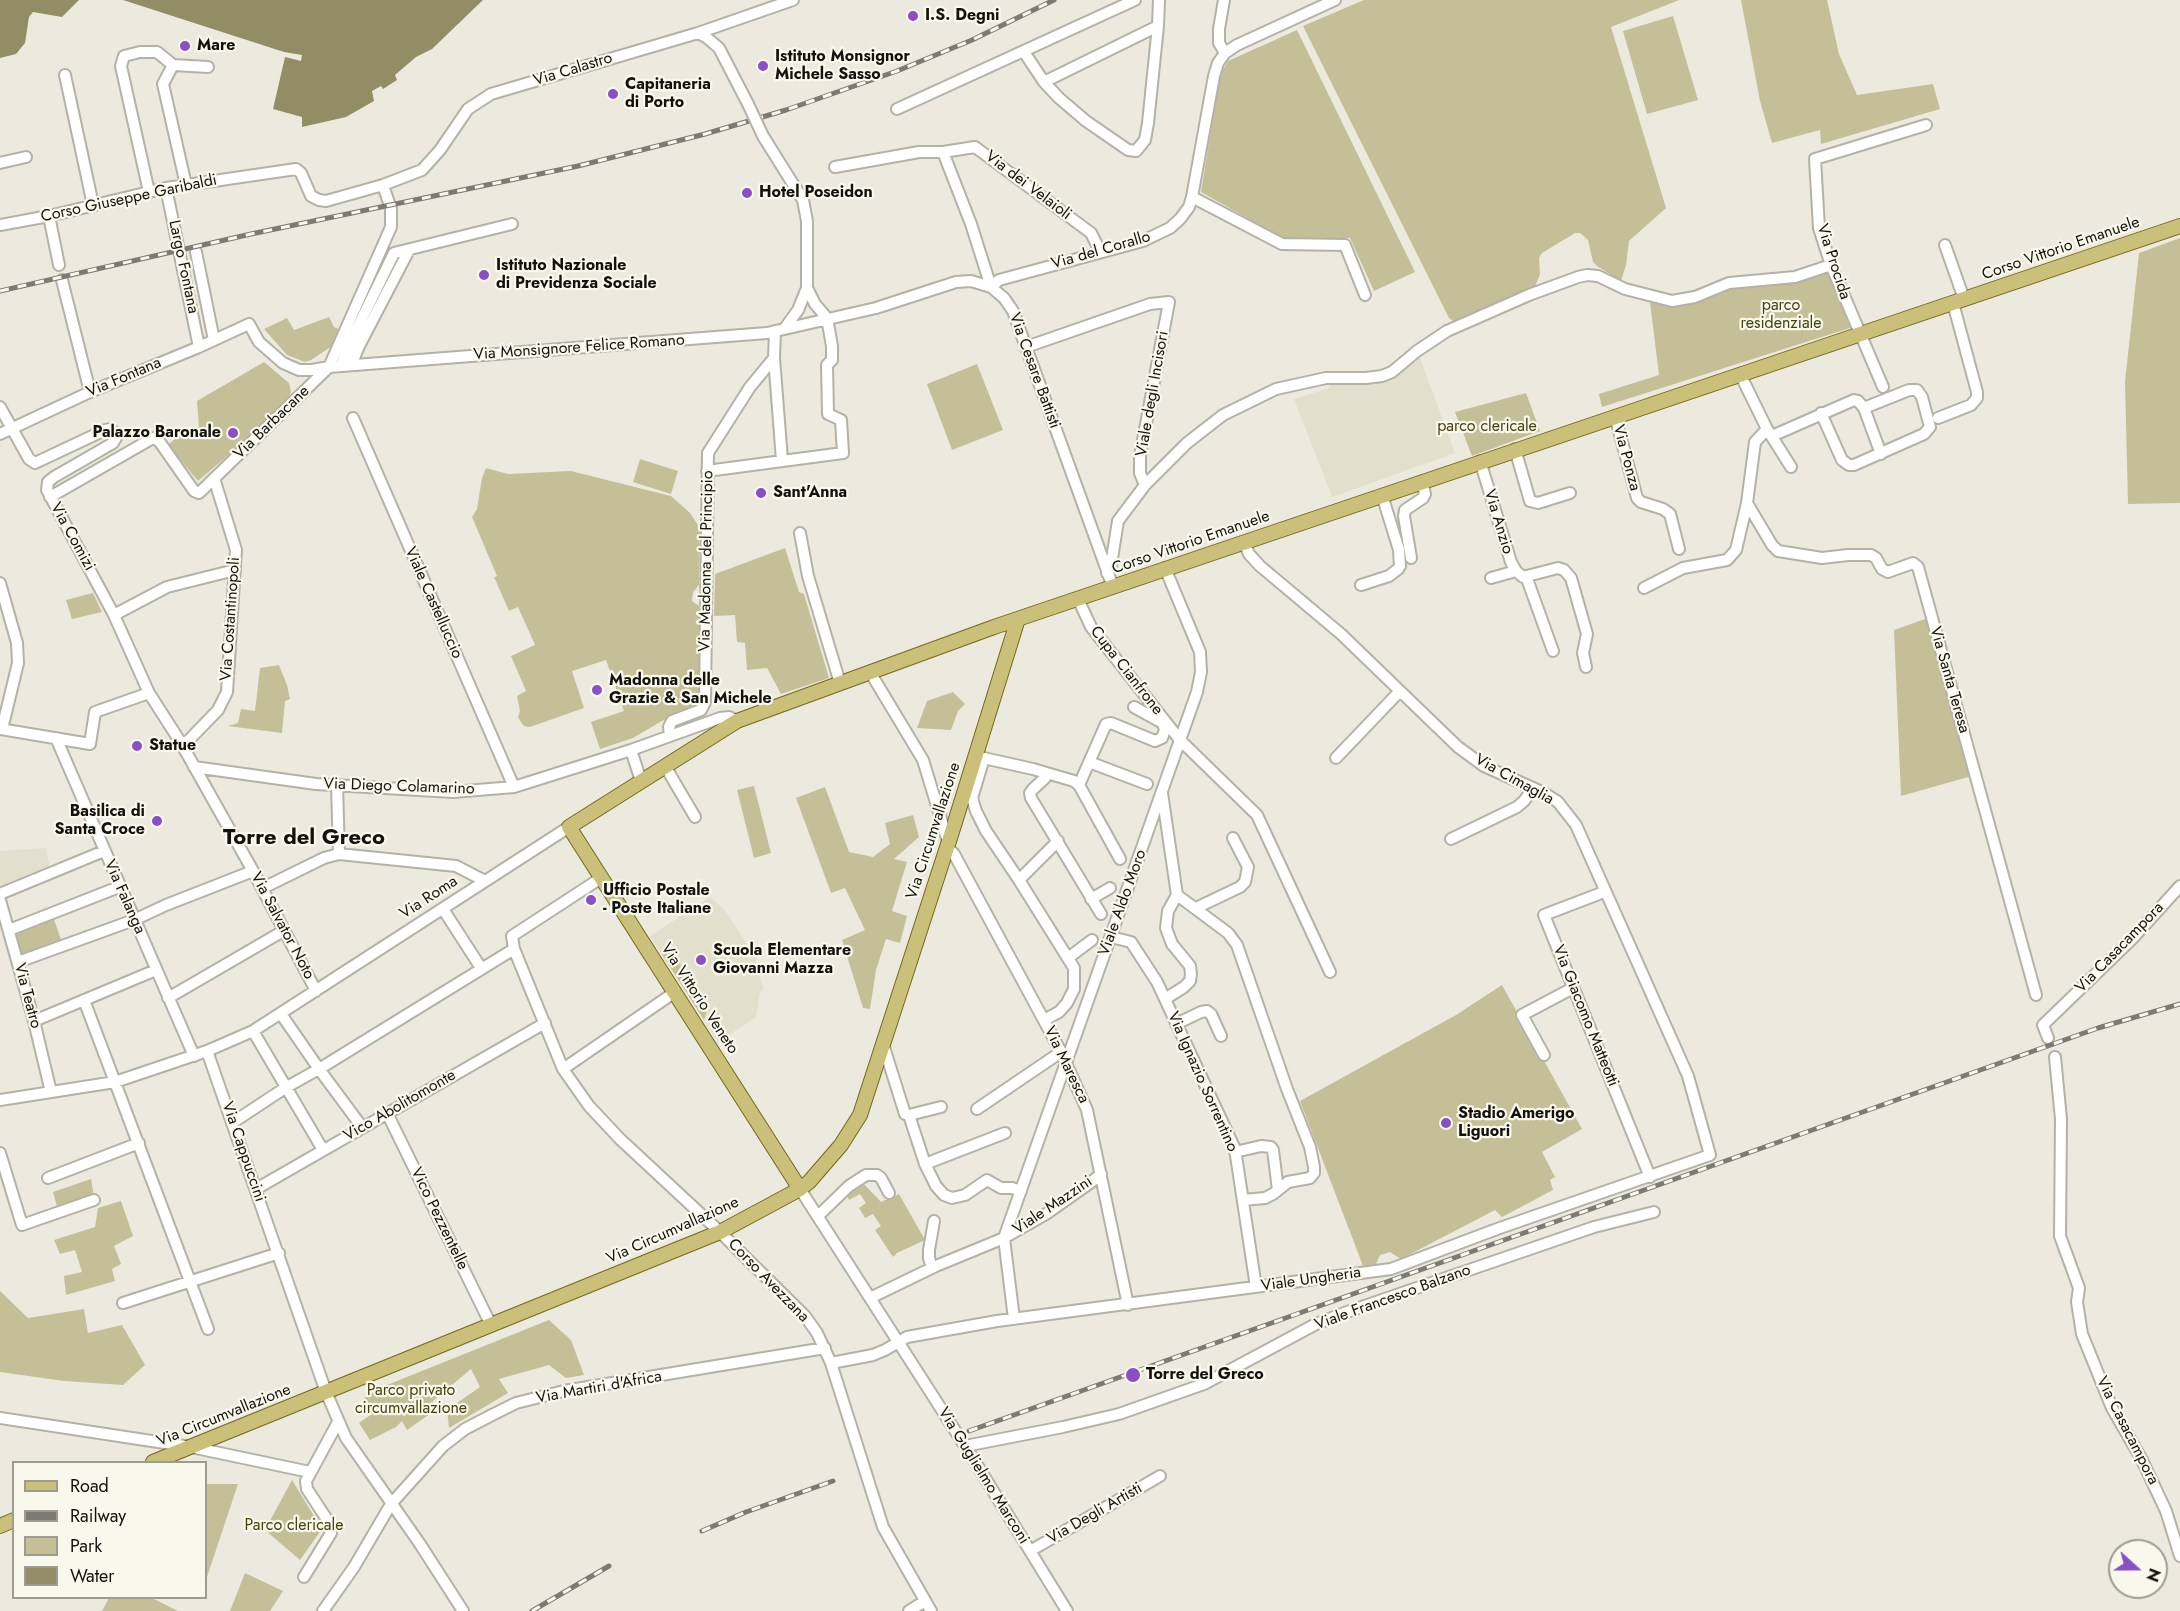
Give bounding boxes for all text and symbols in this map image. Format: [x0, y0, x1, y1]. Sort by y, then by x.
place label: I.S. Degni [925, 6, 999, 26]
marker: I.S. Degni [906, 9, 920, 23]
place label: Mare [197, 36, 235, 56]
marker: Mare [178, 39, 192, 53]
place label: Istituto Monsignor Michele Sasso [775, 47, 910, 85]
street label: Via Calastro [531, 49, 615, 91]
marker: Istituto Monsignor Michele Sasso [756, 59, 770, 73]
place label: Capitaneria di Porto [625, 75, 711, 113]
marker: Capitaneria di Porto [606, 87, 620, 101]
street label: Via dei Velaioli [981, 147, 1075, 225]
street label: Corso Giuseppe Garibaldi [39, 171, 219, 227]
place label: Hotel Poseidon [759, 183, 873, 203]
marker: Hotel Poseidon [740, 186, 754, 200]
street label: Corso Vittorio Emanuele [1980, 213, 2142, 285]
street label: Largo Fontana [164, 218, 202, 316]
street label: Via Procida [1812, 222, 1854, 302]
street label: Via del Corallo [1049, 228, 1153, 274]
place label: Istituto Nazionale di Previdenza Sociale [496, 256, 657, 294]
marker: Istituto Nazionale di Previdenza Sociale [477, 268, 491, 282]
park label: parco residenziale [1741, 296, 1821, 334]
street label: Via Cesare Battisti [1004, 311, 1064, 431]
street label: Viale degli Incisori [1133, 330, 1173, 458]
street label: Via Monsignore Felice Romano [473, 331, 685, 365]
street label: Via Fontana [84, 354, 164, 402]
street label: Via Barbacane [230, 382, 314, 464]
park label: parco clericale [1437, 417, 1537, 437]
place label: Palazzo Baronale [92, 423, 221, 443]
street label: Via Ponza [1608, 423, 1644, 493]
marker: Palazzo Baronale [226, 426, 240, 440]
street label: Via Madonna del Principio [696, 470, 718, 652]
place label: Sant'Anna [773, 483, 847, 503]
marker: Sant'Anna [754, 486, 768, 500]
street label: Via Anzio [1479, 487, 1517, 557]
street label: Via Comizi [45, 500, 99, 574]
street label: Corso Vittorio Emanuele [1110, 507, 1272, 579]
street label: Viale Castelluccio [400, 544, 466, 662]
street label: Via Costantinopoli [217, 556, 245, 682]
street label: Cupa Cianfrone [1085, 623, 1167, 719]
street label: Via Santa Teresa [1925, 624, 1973, 736]
place label: Madonna delle Grazie & San Michele [609, 671, 772, 709]
marker: Madonna delle Grazie & San Michele [590, 683, 604, 697]
place label: Statue [149, 736, 196, 756]
marker: Statue [130, 739, 144, 753]
street label: Via Cimaglia [1471, 750, 1557, 810]
street label: Via Circumvallazione [903, 760, 965, 902]
street label: Via Diego Colamarino [323, 775, 475, 799]
place label: Basilica di Santa Croce [55, 802, 145, 840]
marker: Basilica di Santa Croce [150, 814, 164, 828]
district label: Torre del Greco [223, 826, 385, 852]
street label: Viale Aldo Moro [1095, 847, 1151, 959]
street label: Via Falanga [99, 857, 149, 937]
street label: Via Salvator Noto [246, 869, 318, 983]
street label: Via Roma [396, 872, 462, 924]
place label: Ufficio Postale - Poste Italiane [603, 881, 711, 919]
marker: Ufficio Postale - Poste Italiane [584, 893, 598, 907]
street label: Via Casacampora [2072, 899, 2168, 997]
street label: Via Vittorio Veneto [656, 940, 742, 1058]
place label: Scuola Elementare Giovanni Mazza [713, 941, 851, 979]
street label: Via Giacomo Matteotti [1548, 942, 1622, 1090]
marker: Scuola Elementare Giovanni Mazza [694, 953, 708, 967]
street label: Via Teatro [9, 961, 45, 1031]
street label: Via Ignazio Sorrentino [1162, 1009, 1242, 1155]
street label: Via Maresca [1039, 1023, 1093, 1107]
street label: Vico Abolitomonte [340, 1066, 460, 1146]
street label: Via Cappuccini [217, 1099, 269, 1205]
place label: Stadio Amerigo Liguori [1458, 1104, 1574, 1142]
marker: Stadio Amerigo Liguori [1439, 1116, 1453, 1130]
street label: Vico Pezzentelle [406, 1165, 472, 1273]
street label: Viale Mazzini [1010, 1172, 1096, 1240]
street label: Via Circumvallazione [604, 1193, 742, 1269]
street label: Corso Avezzana [723, 1235, 813, 1327]
street label: Viale Francesco Balzano [1312, 1261, 1474, 1335]
street label: Viale Ungheria [1260, 1263, 1362, 1297]
place label: Torre del Greco [1146, 1365, 1264, 1385]
marker: Torre del Greco [1124, 1366, 1142, 1384]
street label: Via Martiri d'Africa [535, 1368, 663, 1408]
street label: Via Casacampora [2091, 1374, 2163, 1488]
street label: Via Circumvallazione [154, 1380, 294, 1452]
park label: Parco privato circumvallazione [355, 1381, 467, 1419]
street label: Via Guglielmo Marconi [933, 1404, 1033, 1548]
legend [12, 1461, 207, 1599]
text: Road [70, 1473, 109, 1499]
street label: Via Degli Artisti [1044, 1479, 1146, 1549]
text: Railway [70, 1503, 126, 1529]
park label: Parco clericale [245, 1516, 343, 1536]
text: Park [70, 1533, 102, 1559]
north arrow [2108, 1539, 2168, 1599]
text: Water [70, 1563, 114, 1589]
text: N [2140, 1565, 2166, 1585]

